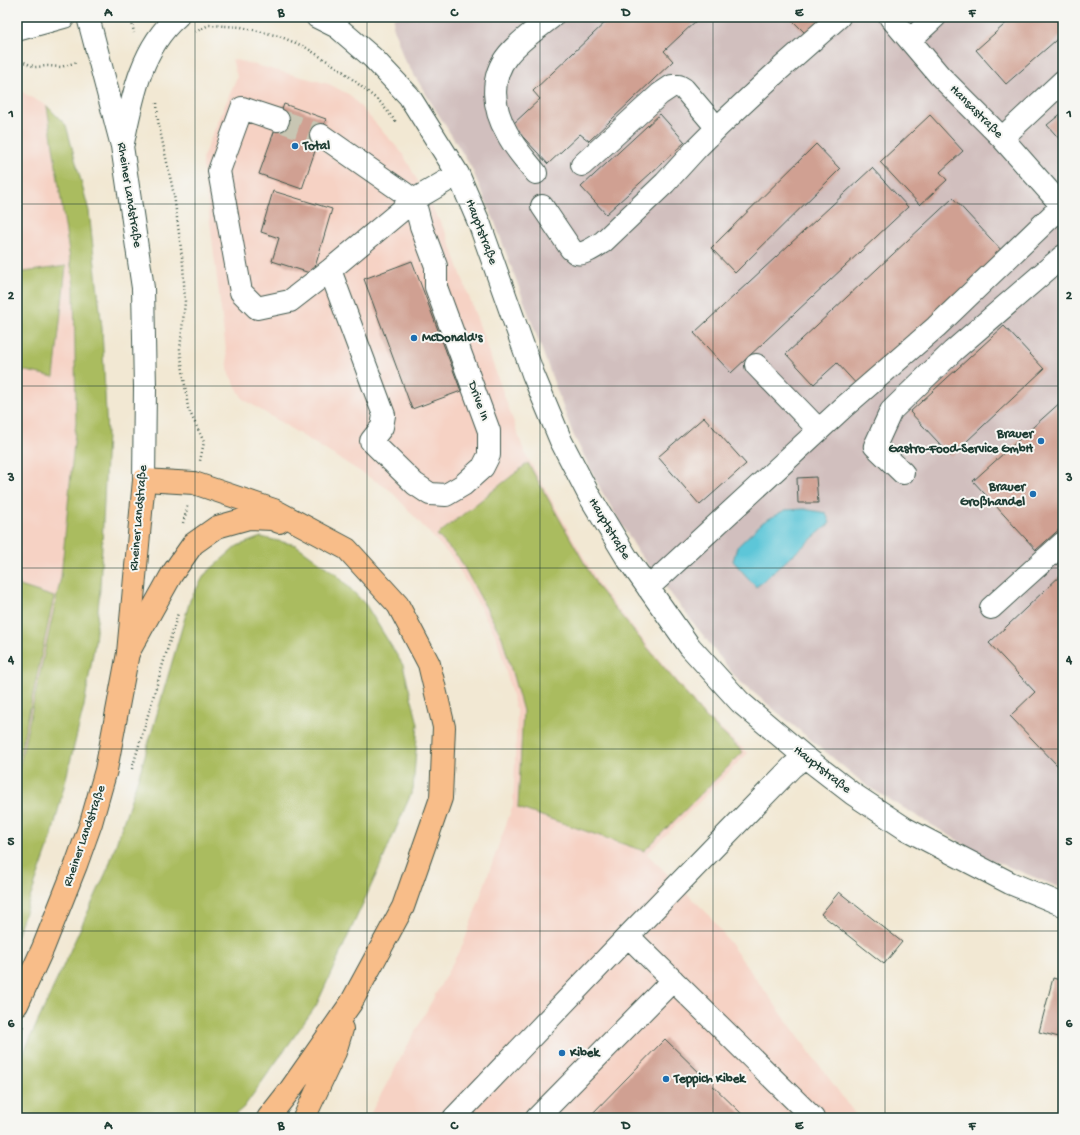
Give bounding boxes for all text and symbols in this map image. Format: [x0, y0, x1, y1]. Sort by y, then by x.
text: A [103, 6, 113, 21]
text: B [277, 6, 286, 21]
text: C [449, 6, 459, 21]
text: D [621, 6, 631, 21]
text: E [795, 6, 804, 21]
text: F [968, 6, 977, 21]
street label: Hansastraße [946, 82, 1006, 142]
text: 1 [7, 107, 14, 122]
text: 1 [1065, 107, 1072, 122]
place label: Total [302, 139, 330, 154]
street label: Rheiner Landstraße [113, 141, 145, 249]
marker: Total [290, 141, 300, 151]
street label: Hauptstraße [462, 197, 500, 267]
text: 2 [8, 289, 15, 304]
text: 2 [1066, 289, 1073, 304]
place label: McDonald's [422, 331, 484, 346]
marker: McDonald's [409, 333, 419, 343]
street label: Drive In [464, 378, 492, 423]
place label: Brauer Gastro-Food-Service GmbH [888, 427, 1034, 457]
marker: Brauer Gastro-Food-Service GmbH [1036, 436, 1046, 446]
street label: Rheiner Landstraße [127, 464, 151, 572]
text: 3 [7, 471, 15, 486]
text: 3 [1065, 471, 1073, 486]
place label: Brauer Großhandel [960, 480, 1026, 510]
marker: Brauer Großhandel [1028, 489, 1038, 499]
street label: Hauptstraße [585, 496, 633, 563]
text: 4 [7, 653, 15, 668]
text: 4 [1065, 653, 1073, 668]
street label: Hauptstraße [790, 743, 854, 797]
street label: Rheiner Landstraße [61, 783, 109, 889]
text: 5 [8, 835, 15, 850]
text: 5 [1066, 835, 1073, 850]
text: 6 [8, 1017, 15, 1032]
text: 6 [1066, 1017, 1073, 1032]
place label: Kibek [569, 1046, 602, 1061]
marker: Kibek [557, 1048, 567, 1058]
place label: Teppich Kibek [673, 1072, 747, 1088]
marker: Teppich Kibek [661, 1074, 671, 1084]
text: A [103, 1119, 113, 1134]
text: B [277, 1119, 286, 1134]
text: C [449, 1119, 459, 1134]
text: D [621, 1119, 631, 1134]
text: E [795, 1119, 804, 1134]
text: F [968, 1119, 977, 1134]

